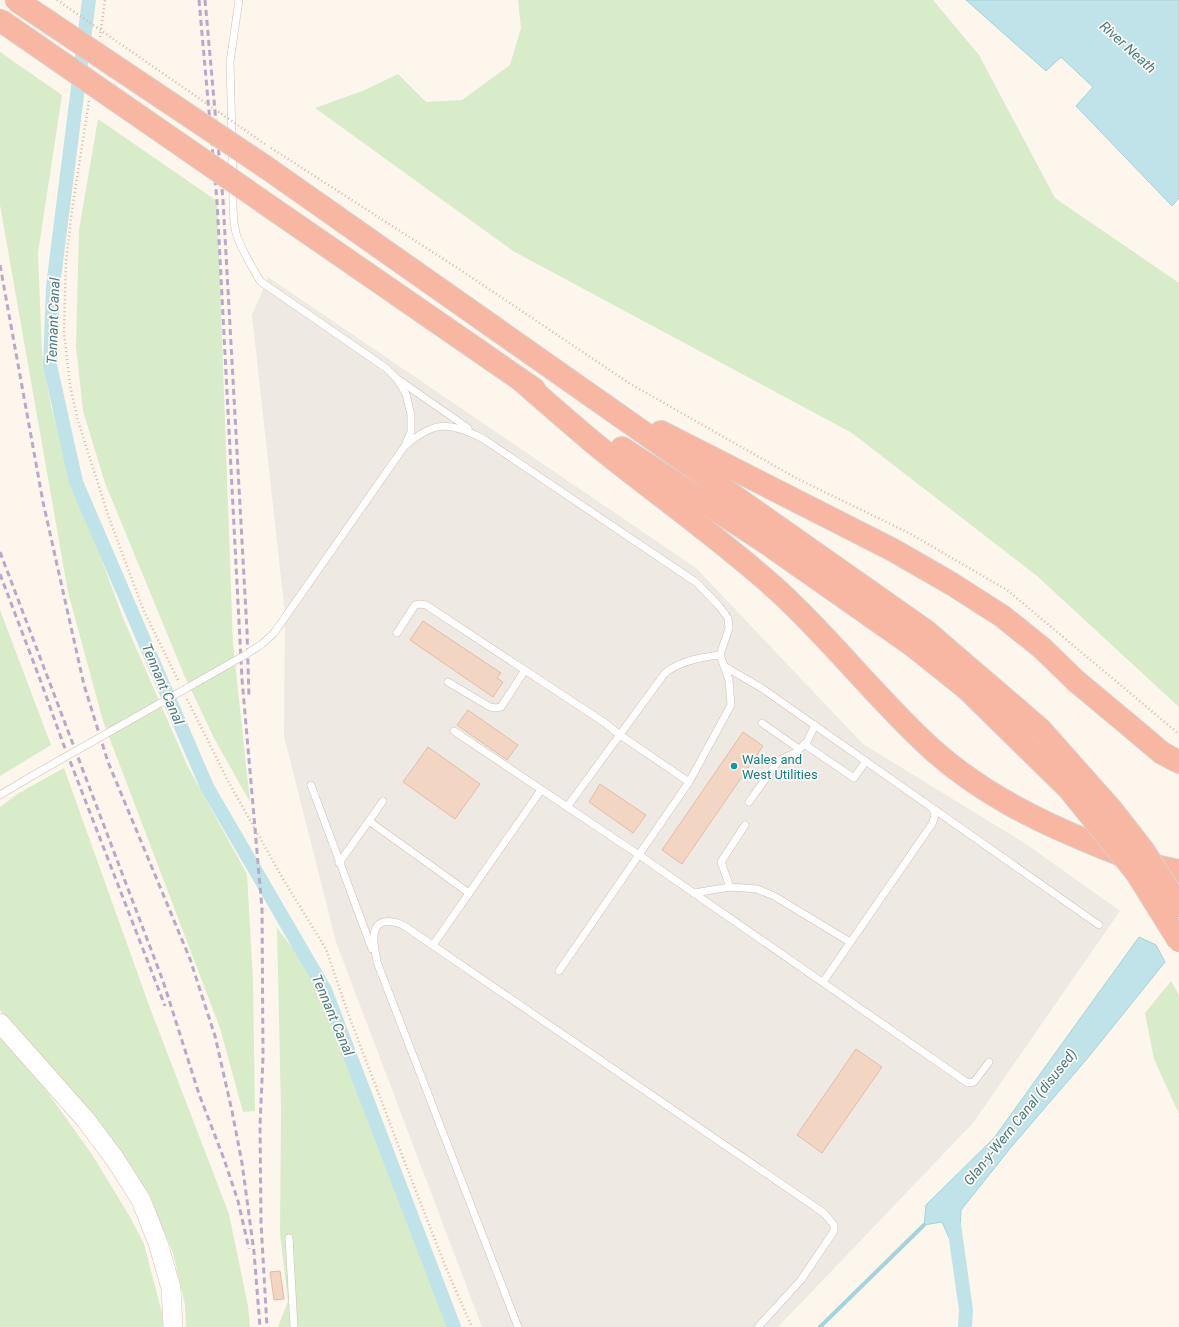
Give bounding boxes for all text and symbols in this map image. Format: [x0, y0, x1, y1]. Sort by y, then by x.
water label: River Neath [1097, 18, 1159, 76]
water label: Tennant Canal [43, 277, 63, 365]
water label: Tennant Canal [139, 641, 188, 728]
place label: Wales and West Utilities [742, 752, 818, 782]
marker: Wales and West Utilities [729, 761, 739, 771]
water label: Tennant Canal [309, 972, 358, 1059]
water label: Glan-y-Wern Canal (disused) [960, 1046, 1081, 1189]

